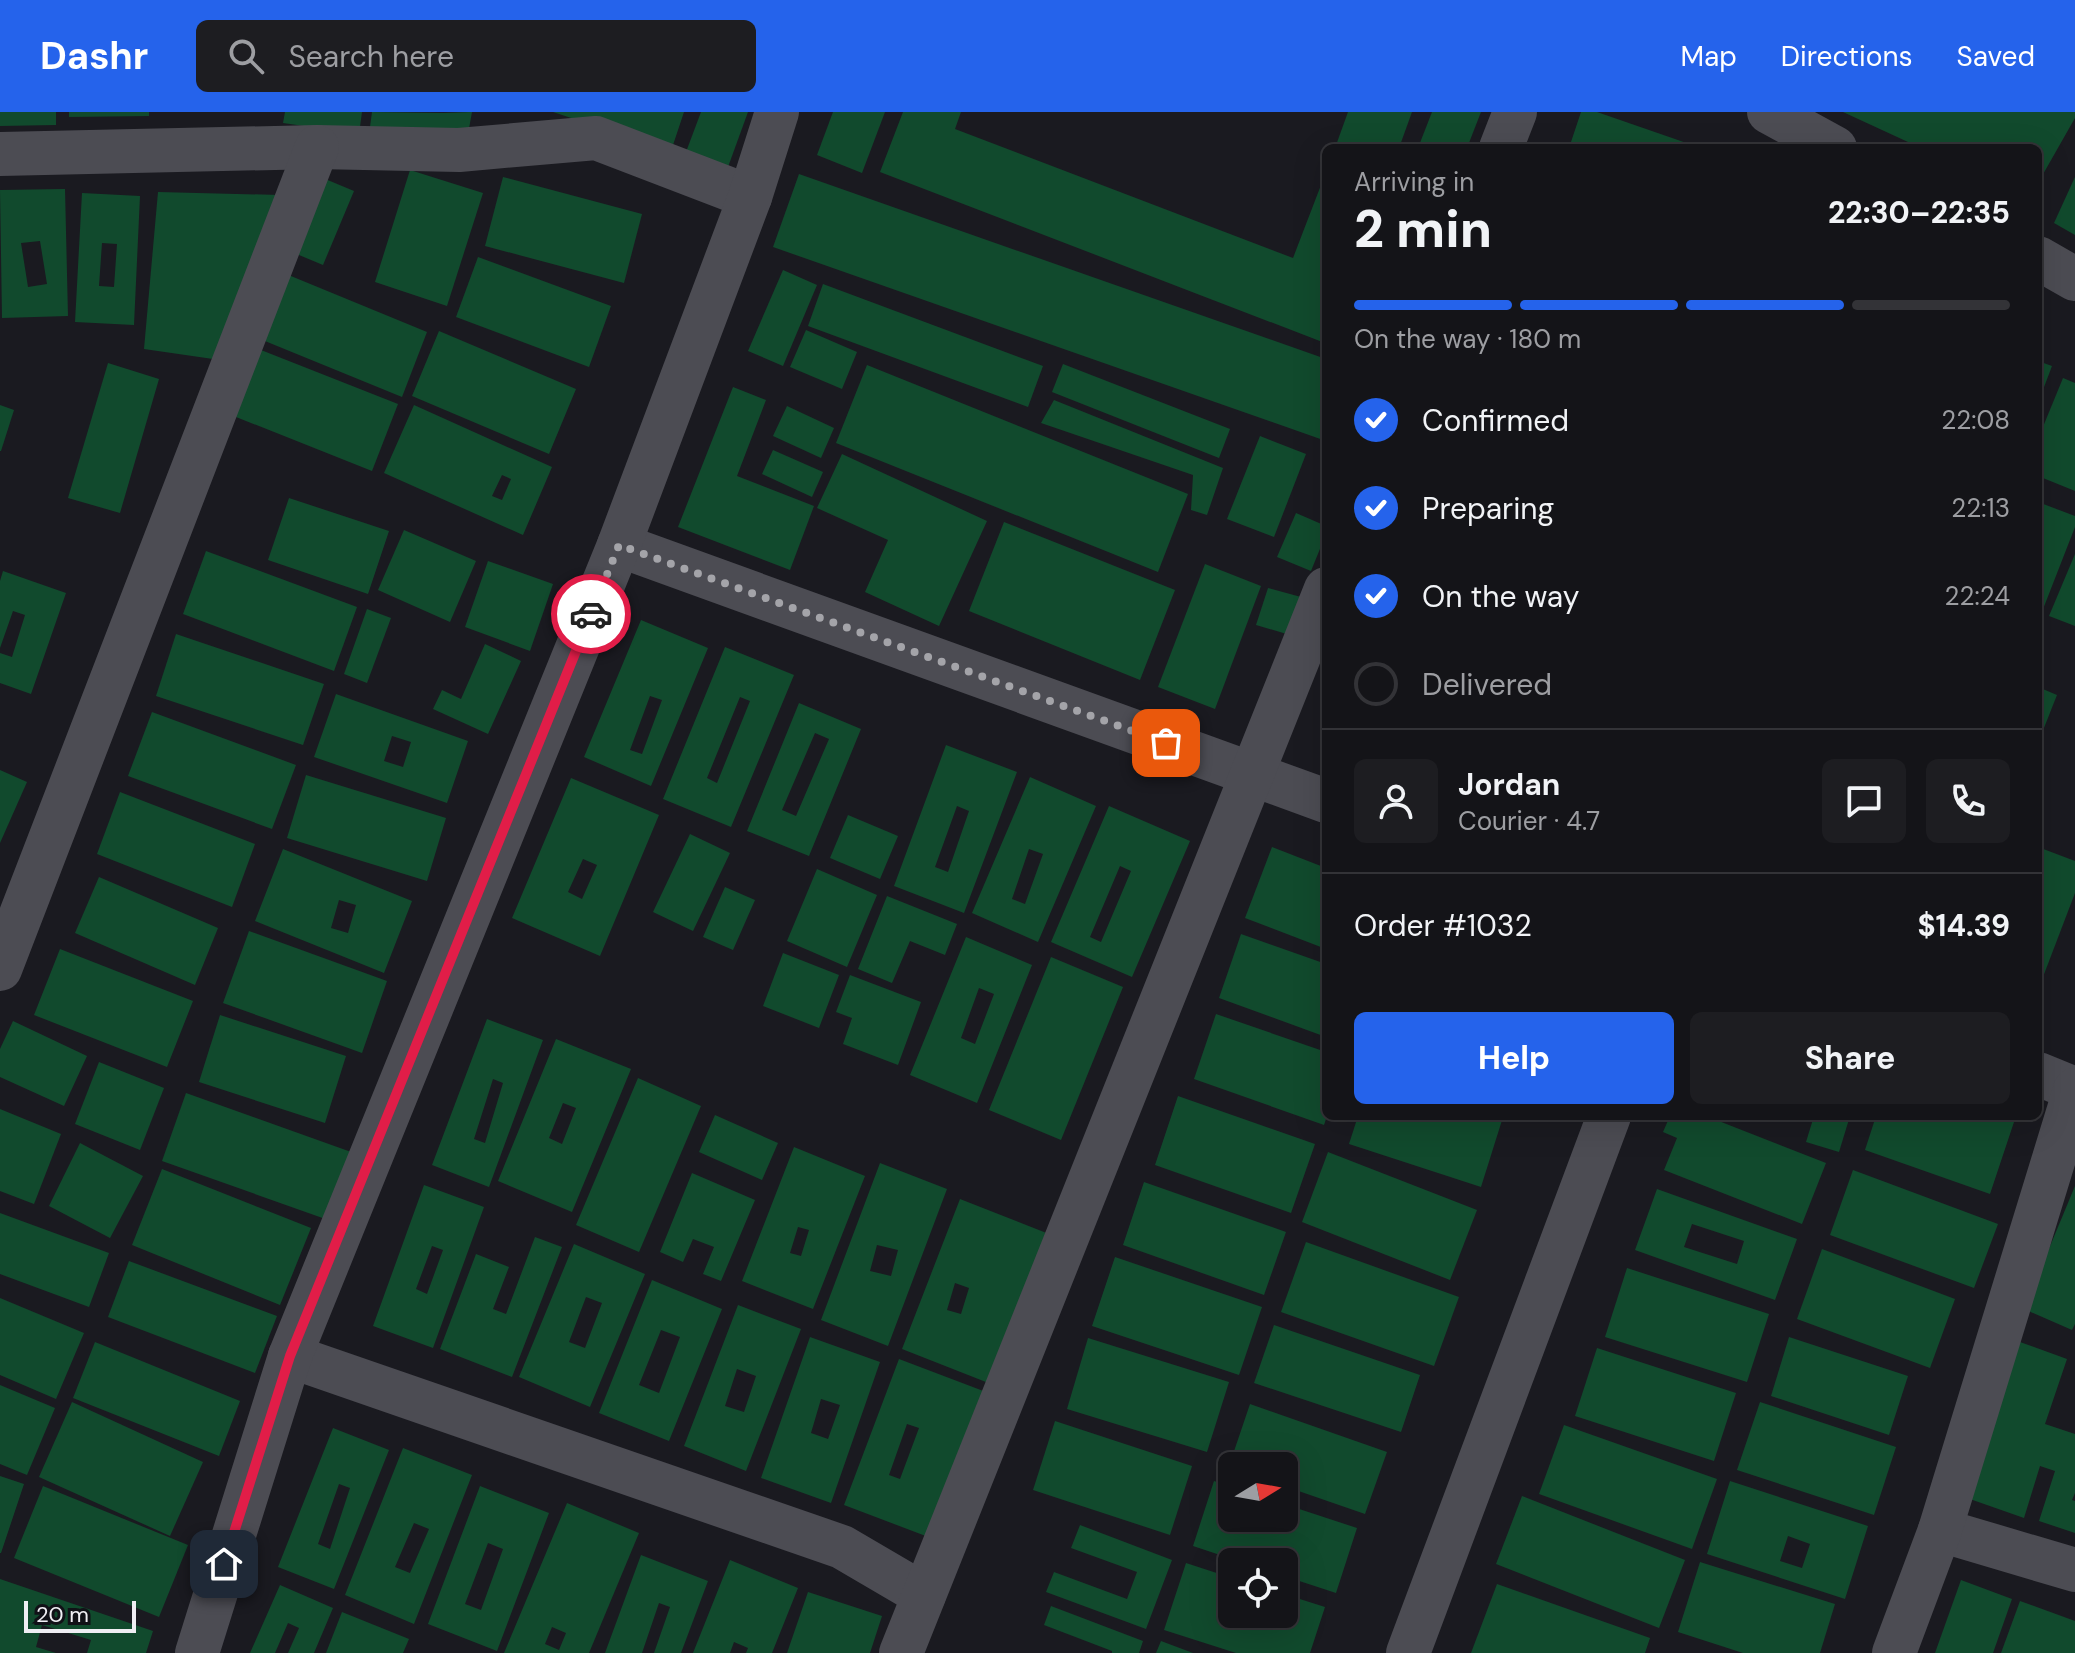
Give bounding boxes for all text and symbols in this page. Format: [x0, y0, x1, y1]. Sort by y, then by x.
search box [196, 20, 756, 92]
text: Dashr [40, 31, 148, 81]
icon: search [224, 34, 268, 78]
text: Search here [288, 37, 454, 76]
text: Map [1680, 38, 1737, 75]
text: Directions [1781, 38, 1913, 75]
text: Saved [1957, 38, 2035, 75]
text: Arriving in [1354, 165, 1474, 199]
text: 22:30–22:35 [1828, 193, 2010, 232]
text: 2 min [1354, 195, 1492, 263]
text: On the way · 180 m [1354, 322, 1581, 356]
icon: check [1354, 398, 1398, 442]
text: Confirmed [1422, 401, 1569, 440]
text: 22:08 [1941, 403, 2010, 437]
icon: check [1354, 486, 1398, 530]
text: Preparing [1422, 489, 1554, 528]
text: 22:13 [1951, 491, 2010, 525]
courier [551, 574, 631, 654]
icon: check [1354, 574, 1398, 618]
text: On the way [1422, 577, 1579, 616]
text: 22:24 [1944, 579, 2010, 613]
icon: car [569, 592, 613, 636]
text: Delivered [1422, 665, 1552, 704]
pin [1132, 709, 1200, 777]
icon: bag [1144, 721, 1188, 765]
button: person [1354, 759, 1438, 843]
button: chat [1822, 759, 1906, 843]
button: phone [1926, 759, 2010, 843]
text: Jordan [1458, 765, 1560, 804]
text: Courier · 4.7 [1458, 804, 1600, 838]
text: Order #1032 [1354, 906, 1532, 945]
text: $14.39 [1917, 906, 2010, 945]
button: Help [1354, 1012, 1674, 1104]
button: Share [1690, 1012, 2010, 1104]
north arrow [1218, 1452, 1298, 1532]
map controls [1218, 1452, 1298, 1628]
pin [190, 1530, 258, 1598]
icon: home [202, 1542, 246, 1586]
button: locate [1218, 1548, 1298, 1628]
scale bar [24, 1597, 136, 1633]
text: 20 m [36, 1600, 89, 1629]

